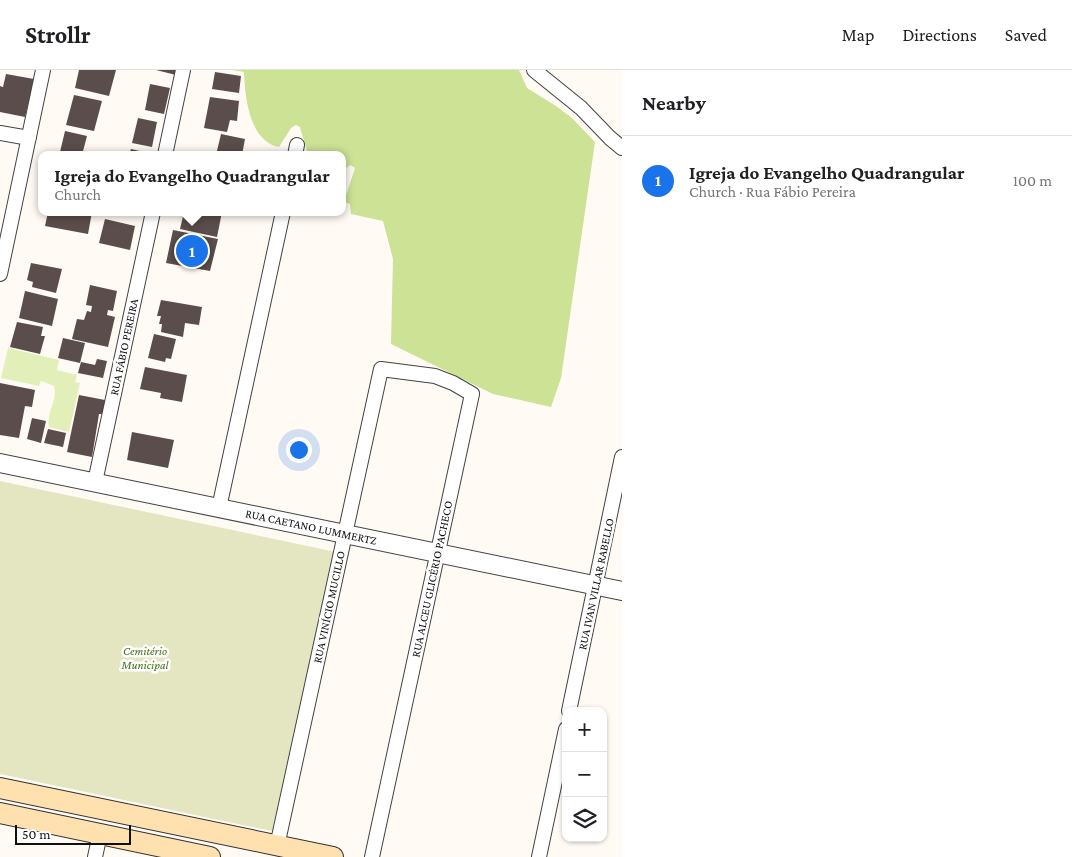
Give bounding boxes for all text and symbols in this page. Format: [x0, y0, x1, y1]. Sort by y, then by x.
text: Strollr [25, 21, 91, 48]
text: Map [842, 25, 874, 45]
text: Directions [902, 25, 977, 45]
text: Saved [1005, 25, 1047, 45]
text: Nearby [642, 91, 706, 115]
popup [38, 151, 346, 216]
text: Igreja do Evangelho Quadrangular [689, 162, 965, 183]
text: Igreja do Evangelho Quadrangular [54, 165, 330, 186]
text: 1 [655, 172, 661, 189]
text: 100 m [1013, 172, 1052, 189]
text: Church · Rua Fábio Pereira [689, 183, 856, 200]
text: Church [54, 186, 101, 203]
pin: 1 [176, 232, 208, 270]
street label: RUA FÁBIO PEREIRA [107, 297, 141, 397]
your location [286, 437, 312, 463]
street label: RUA ALCEU GLICÉRIO PACHECO [409, 499, 455, 659]
street label: RUA CAETANO LUMMERTZ [244, 506, 378, 548]
street label: RUA IVAN VILLAR RABELLO [575, 517, 617, 651]
street label: RUA VINÍCIO MUCILLO [310, 550, 348, 664]
park label: Cemitério Municipal [120, 644, 170, 672]
map controls [562, 707, 607, 842]
button: + [562, 707, 607, 752]
button: − [562, 752, 607, 797]
button: layers [562, 797, 607, 842]
scale bar [15, 822, 131, 845]
text: 50 m [22, 826, 50, 842]

